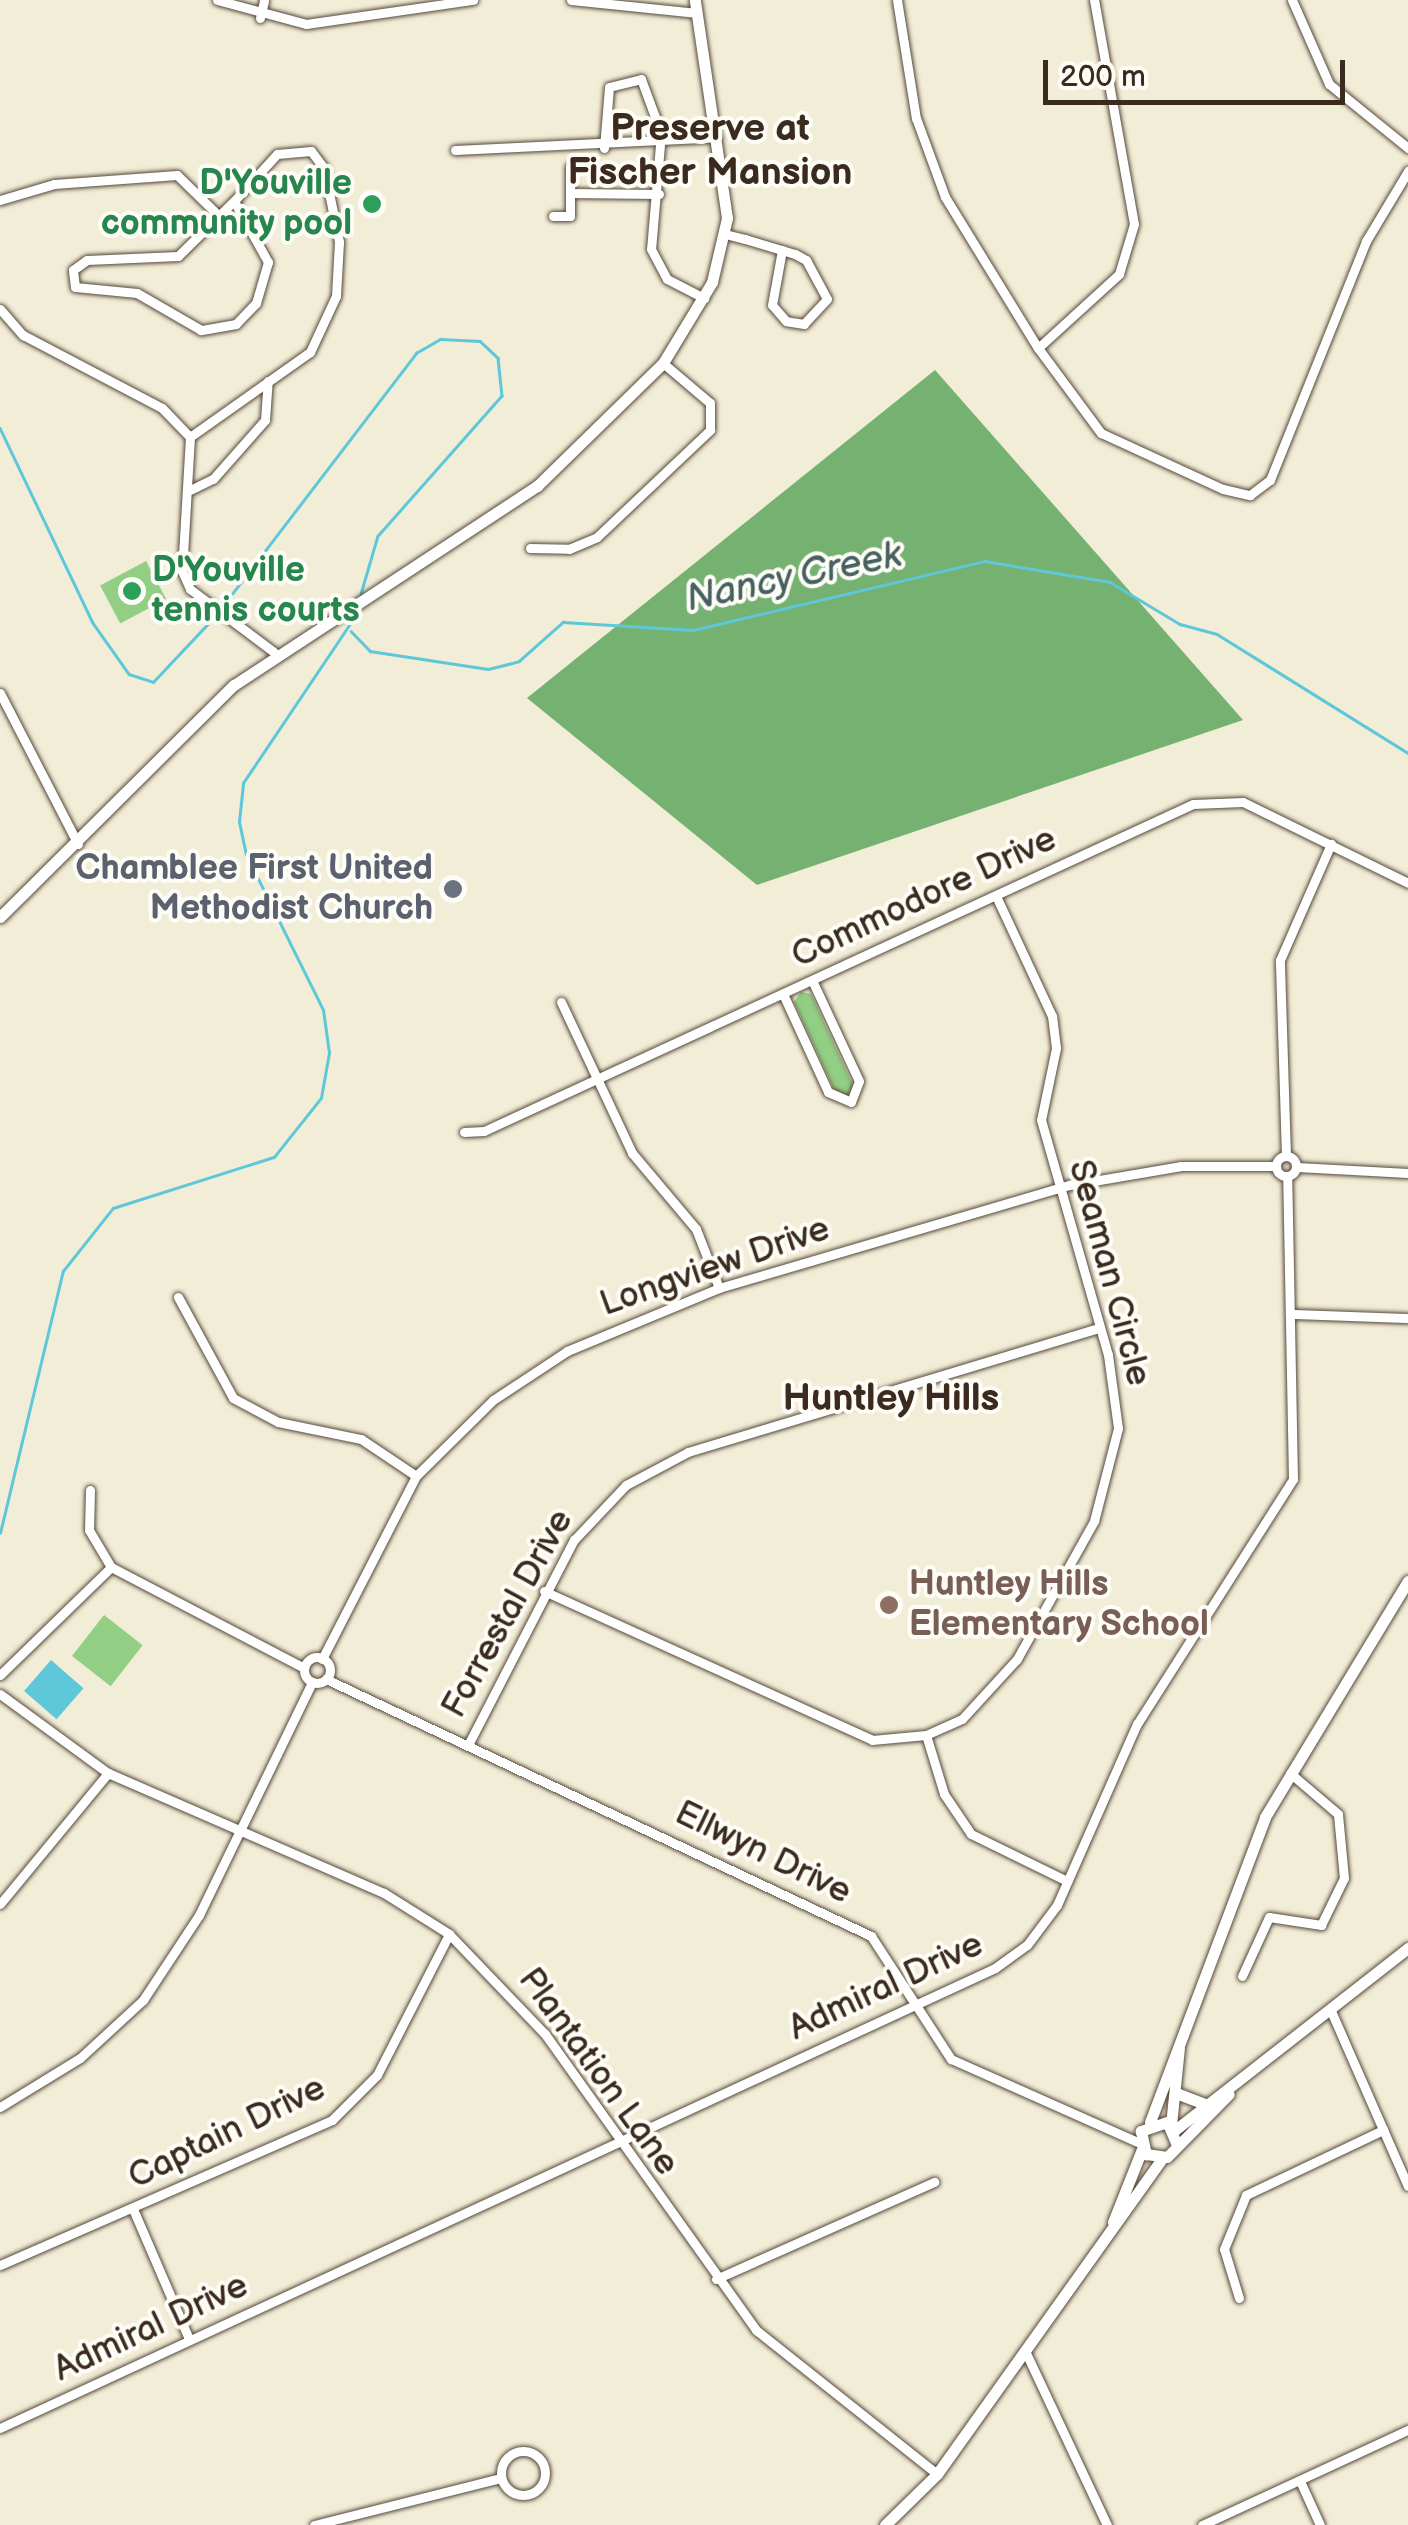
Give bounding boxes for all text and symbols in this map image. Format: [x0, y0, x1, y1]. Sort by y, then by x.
scale bar [1048, 40, 1350, 102]
text: 200 m [1060, 59, 1146, 95]
district label: Preserve at Fischer Mansion [567, 106, 853, 195]
place label: D'Youville community pool [100, 163, 352, 245]
marker: D'Youville community pool [361, 193, 383, 215]
water label: Nancy Creek [681, 532, 907, 622]
place label: D'Youville tennis courts [152, 550, 360, 632]
marker: D'Youville tennis courts [121, 580, 143, 602]
street label: Commodore Drive [785, 818, 1063, 978]
place label: Chamblee First United Methodist Church [76, 848, 433, 930]
marker: Chamblee First United Methodist Church [442, 878, 464, 900]
street label: Seaman Circle [1059, 1156, 1159, 1390]
street label: Longview Drive [595, 1208, 835, 1326]
district label: Huntley Hills [782, 1376, 1000, 1422]
street label: Forrestal Drive [434, 1503, 582, 1725]
place label: Huntley Hills Elementary School [909, 1564, 1210, 1646]
marker: Huntley Hills Elementary School [878, 1594, 900, 1616]
street label: Ellwyn Drive [668, 1792, 858, 1914]
street label: Admiral Drive [782, 1924, 990, 2050]
street label: Plantation Lane [509, 1960, 687, 2184]
street label: Captain Drive [122, 2067, 332, 2199]
street label: Admiral Drive [47, 2265, 255, 2391]

